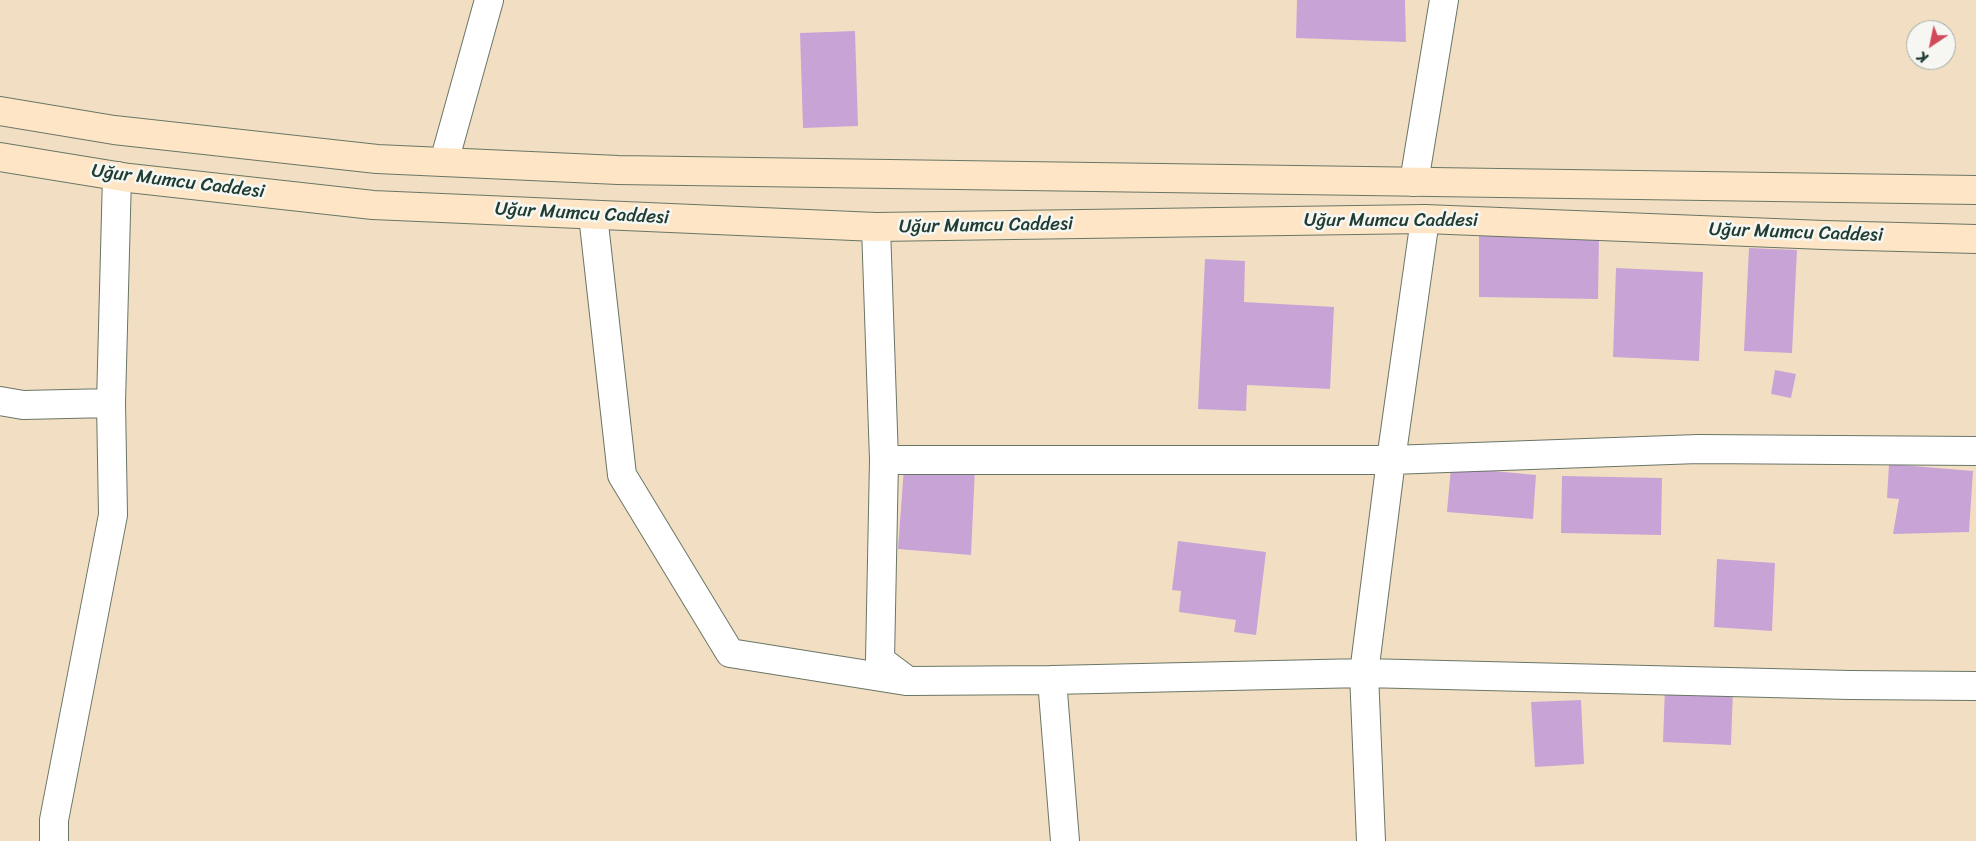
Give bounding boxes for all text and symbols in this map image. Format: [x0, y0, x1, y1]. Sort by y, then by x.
north arrow [1906, 20, 1956, 70]
text: K [1912, 44, 1933, 70]
street label: Uğur Mumcu Caddesi [90, 160, 266, 204]
street label: Uğur Mumcu Caddesi [494, 198, 670, 230]
street label: Uğur Mumcu Caddesi [1304, 210, 1478, 232]
street label: Uğur Mumcu Caddesi [899, 213, 1073, 239]
street label: Uğur Mumcu Caddesi [1709, 219, 1883, 247]

